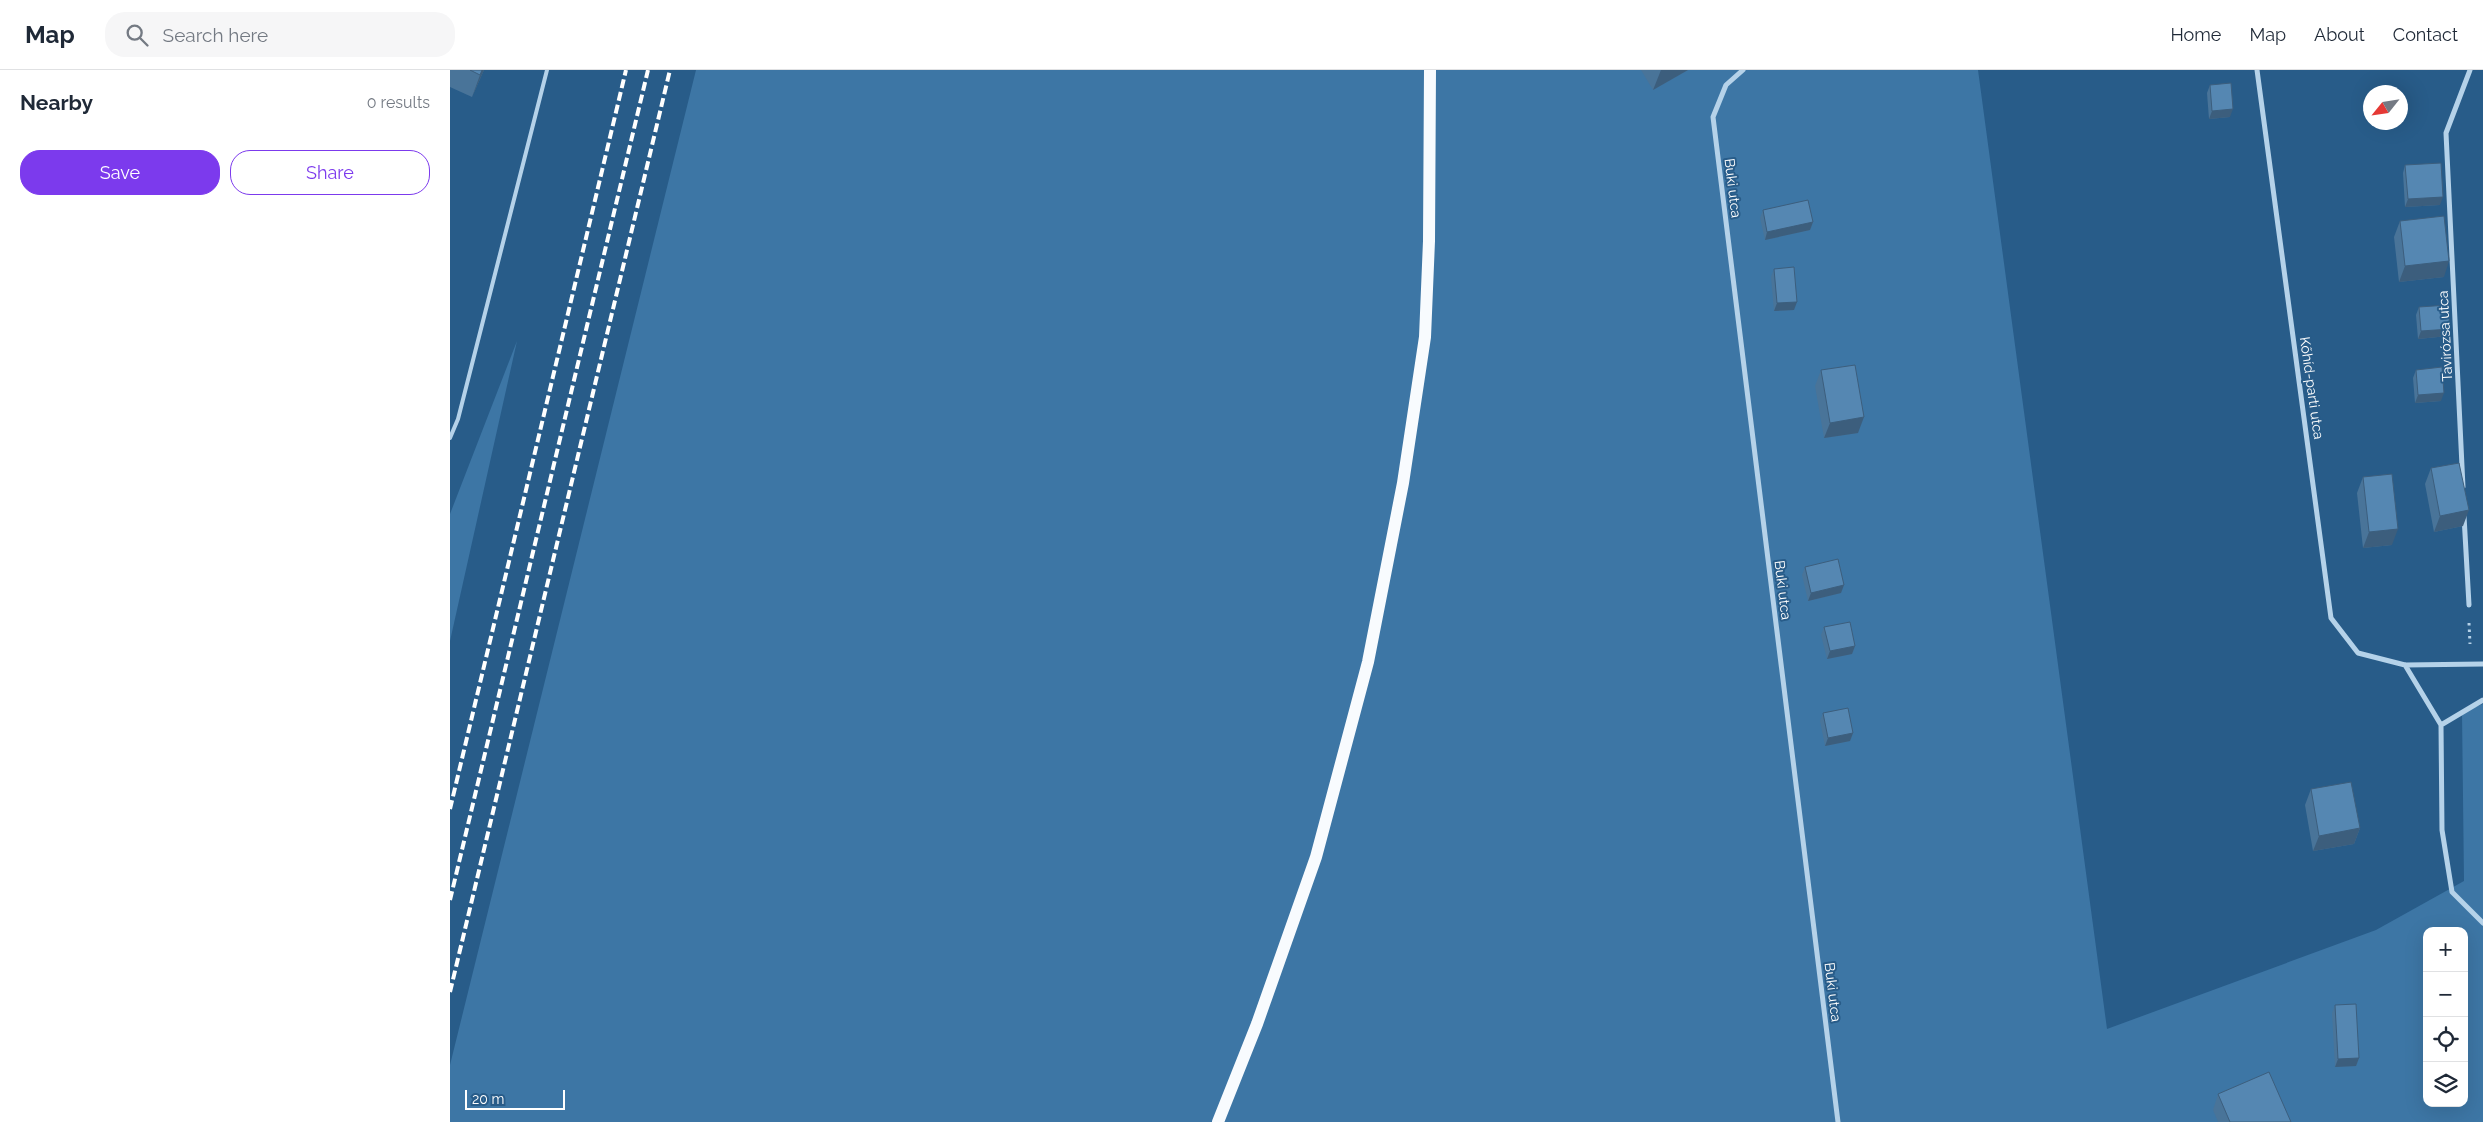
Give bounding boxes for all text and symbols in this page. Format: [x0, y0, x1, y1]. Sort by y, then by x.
search box [105, 12, 455, 57]
text: Map [25, 20, 75, 49]
icon: search [123, 21, 151, 49]
text: Search here [163, 24, 268, 46]
text: Home [2170, 24, 2221, 45]
text: Map [2249, 24, 2286, 45]
text: About [2314, 24, 2365, 45]
text: Contact [2393, 24, 2458, 45]
north arrow [2363, 85, 2408, 130]
text: Nearby [20, 90, 93, 115]
text: 0 results [367, 93, 430, 112]
button: Save [20, 150, 220, 195]
button: Share [230, 150, 430, 195]
street label: Buki utca [1721, 157, 1745, 219]
street label: Tavirózsa utca [2435, 290, 2455, 382]
street label: Kőhíd-parti utca [2297, 336, 2327, 440]
street label: Buki utca [1771, 559, 1795, 621]
map controls [2423, 927, 2468, 1107]
button: + [2423, 927, 2468, 972]
street label: Buki utca [1821, 961, 1845, 1023]
button: − [2423, 972, 2468, 1017]
button: locate [2423, 1017, 2468, 1062]
button: layers [2423, 1062, 2468, 1107]
scale bar [465, 1087, 565, 1110]
text: 20 m [472, 1091, 504, 1107]

